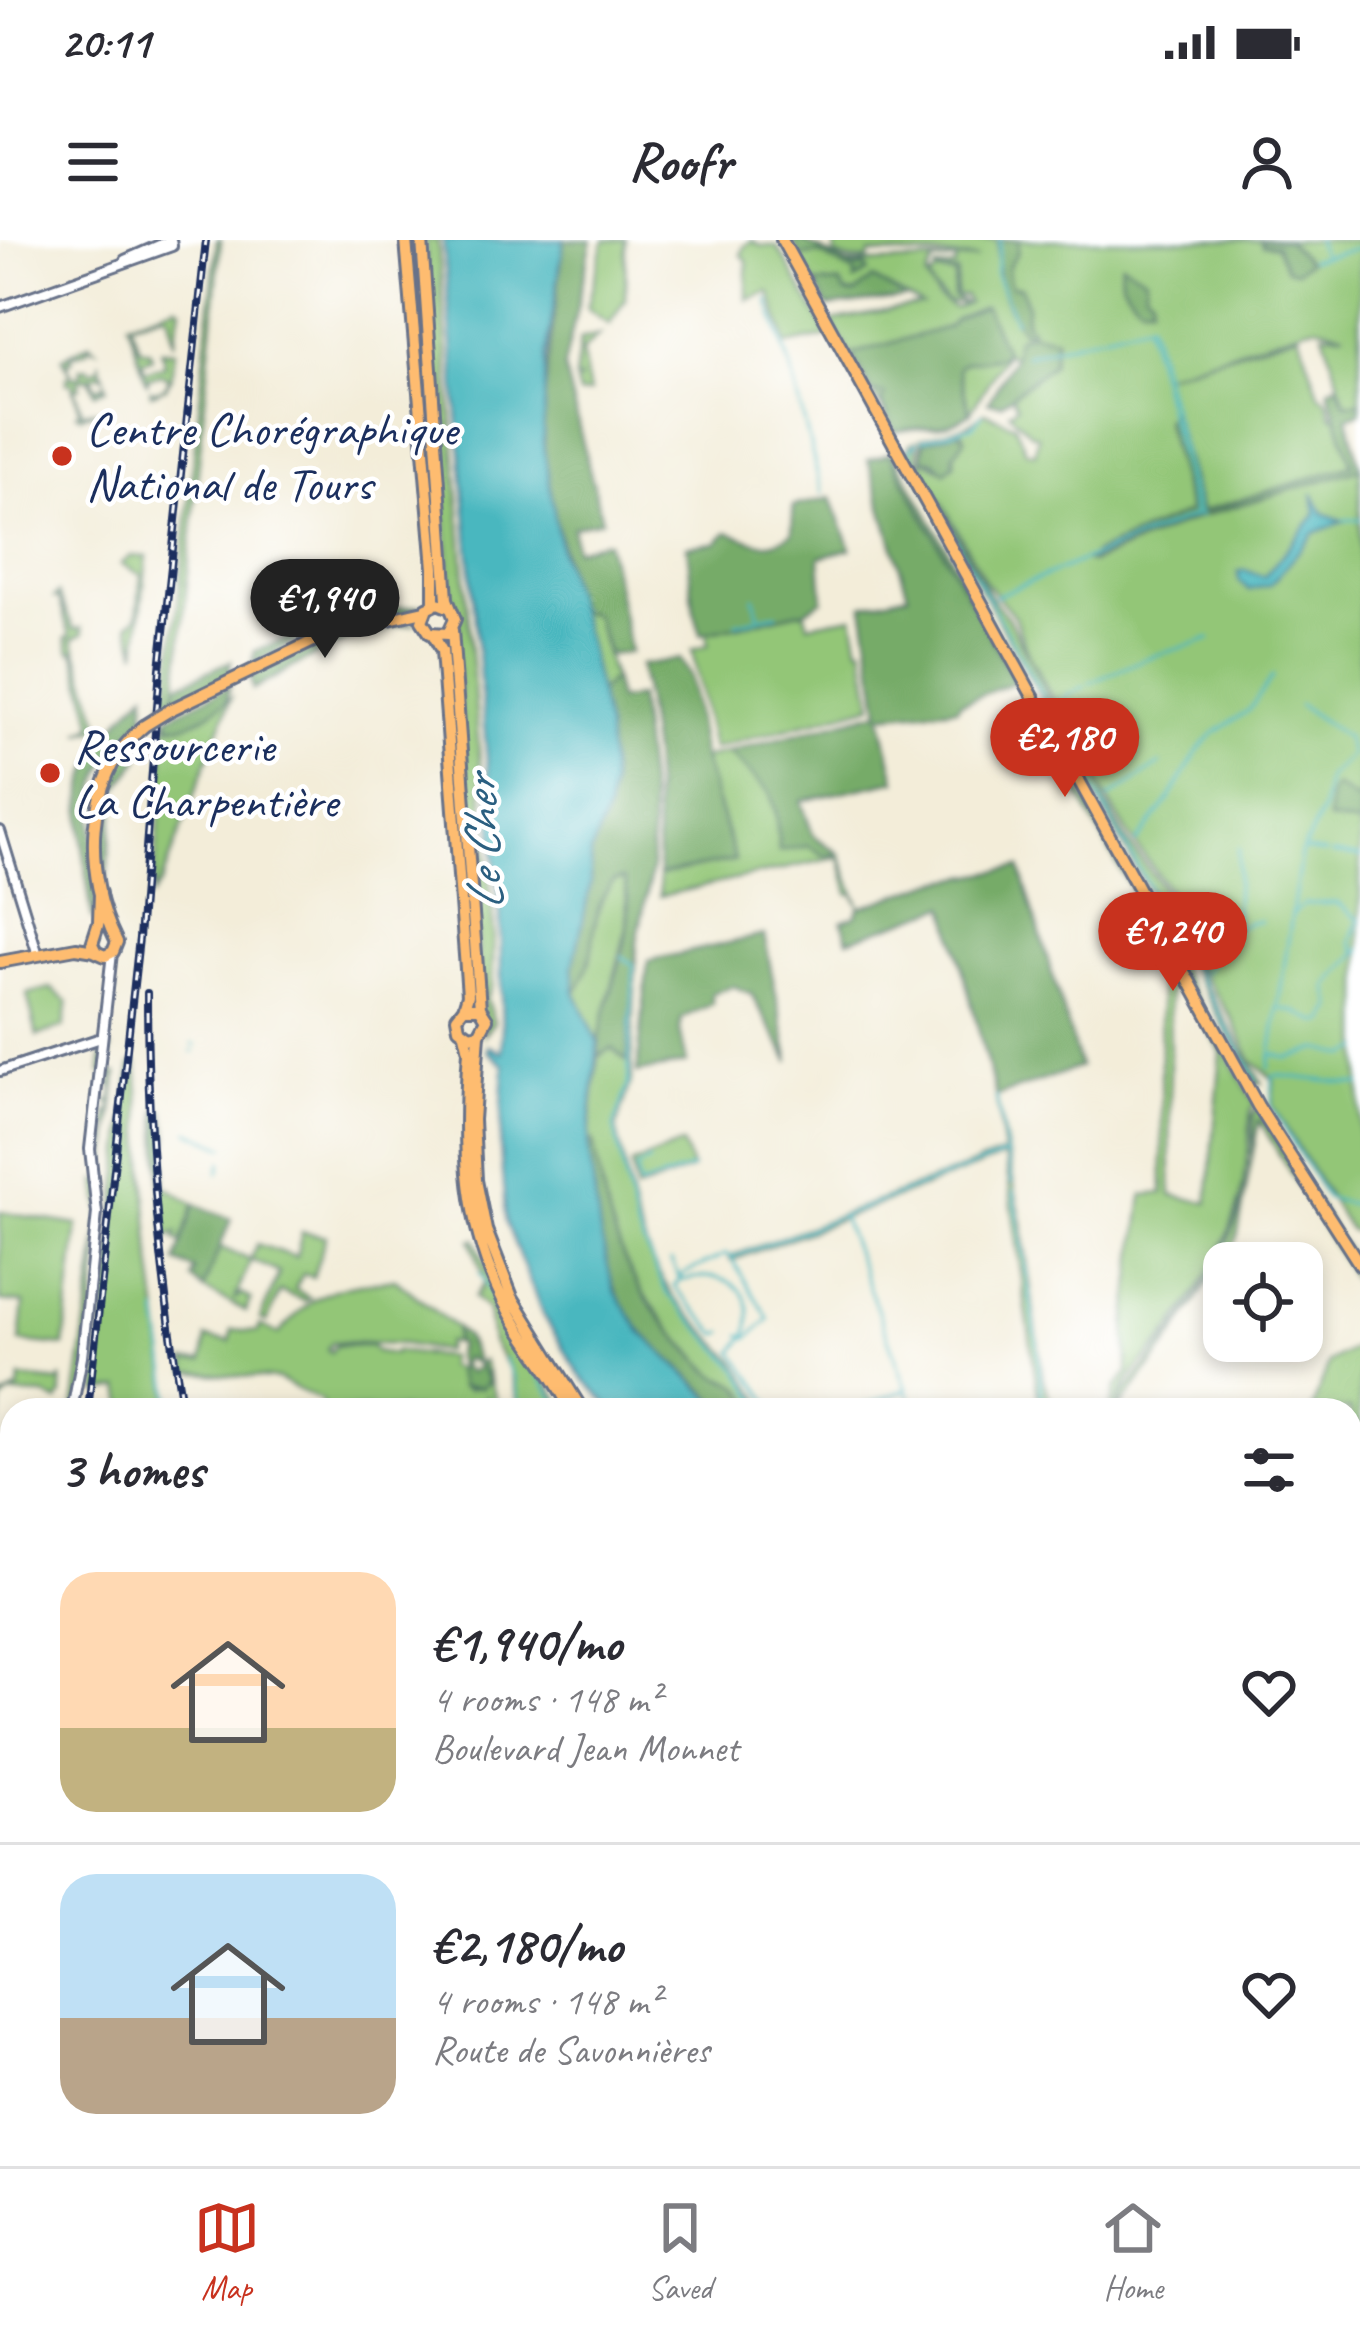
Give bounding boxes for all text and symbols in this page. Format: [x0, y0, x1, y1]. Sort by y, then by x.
text: 20:11 [60, 14, 150, 71]
text: Roofr [628, 128, 732, 196]
icon: menu [60, 129, 126, 195]
icon: person [1234, 129, 1300, 195]
place label: Centre Chorégraphique National de Tours [86, 399, 461, 514]
marker: Centre Chorégraphique National de Tours [49, 443, 75, 469]
pin: €1,940 [227, 559, 423, 661]
text: €1,940 [277, 573, 373, 622]
pin: €2,180 [967, 698, 1163, 800]
text: €2,180 [1017, 712, 1113, 761]
place label: Ressourcerie La Charpentière [74, 716, 341, 831]
marker: Ressourcerie La Charpentière [37, 760, 63, 786]
water label: Le Cher [446, 768, 517, 912]
pin: €1,240 [1075, 892, 1271, 994]
text: €1,240 [1125, 906, 1221, 955]
map controls [1203, 1242, 1323, 1362]
button: locate [1203, 1242, 1323, 1362]
icon: filters [1236, 1437, 1302, 1503]
text: 3 homes [60, 1438, 204, 1502]
text: €1,940/mo [432, 1611, 622, 1675]
icon: home [156, 1620, 300, 1764]
icon: heart [1236, 1659, 1302, 1725]
text: 4 rooms · 148 m² [432, 1675, 660, 1724]
text: Boulevard Jean Monnet [432, 1724, 739, 1773]
text: €2,180/mo [432, 1913, 622, 1977]
icon: home [156, 1922, 300, 2066]
icon: heart [1236, 1961, 1302, 2027]
text: 4 rooms · 148 m² [432, 1977, 660, 2026]
text: Route de Savonnières [432, 2026, 710, 2075]
tab: Map [194, 2195, 260, 2309]
tab: Saved [647, 2195, 713, 2309]
tab: Home [1100, 2195, 1166, 2309]

